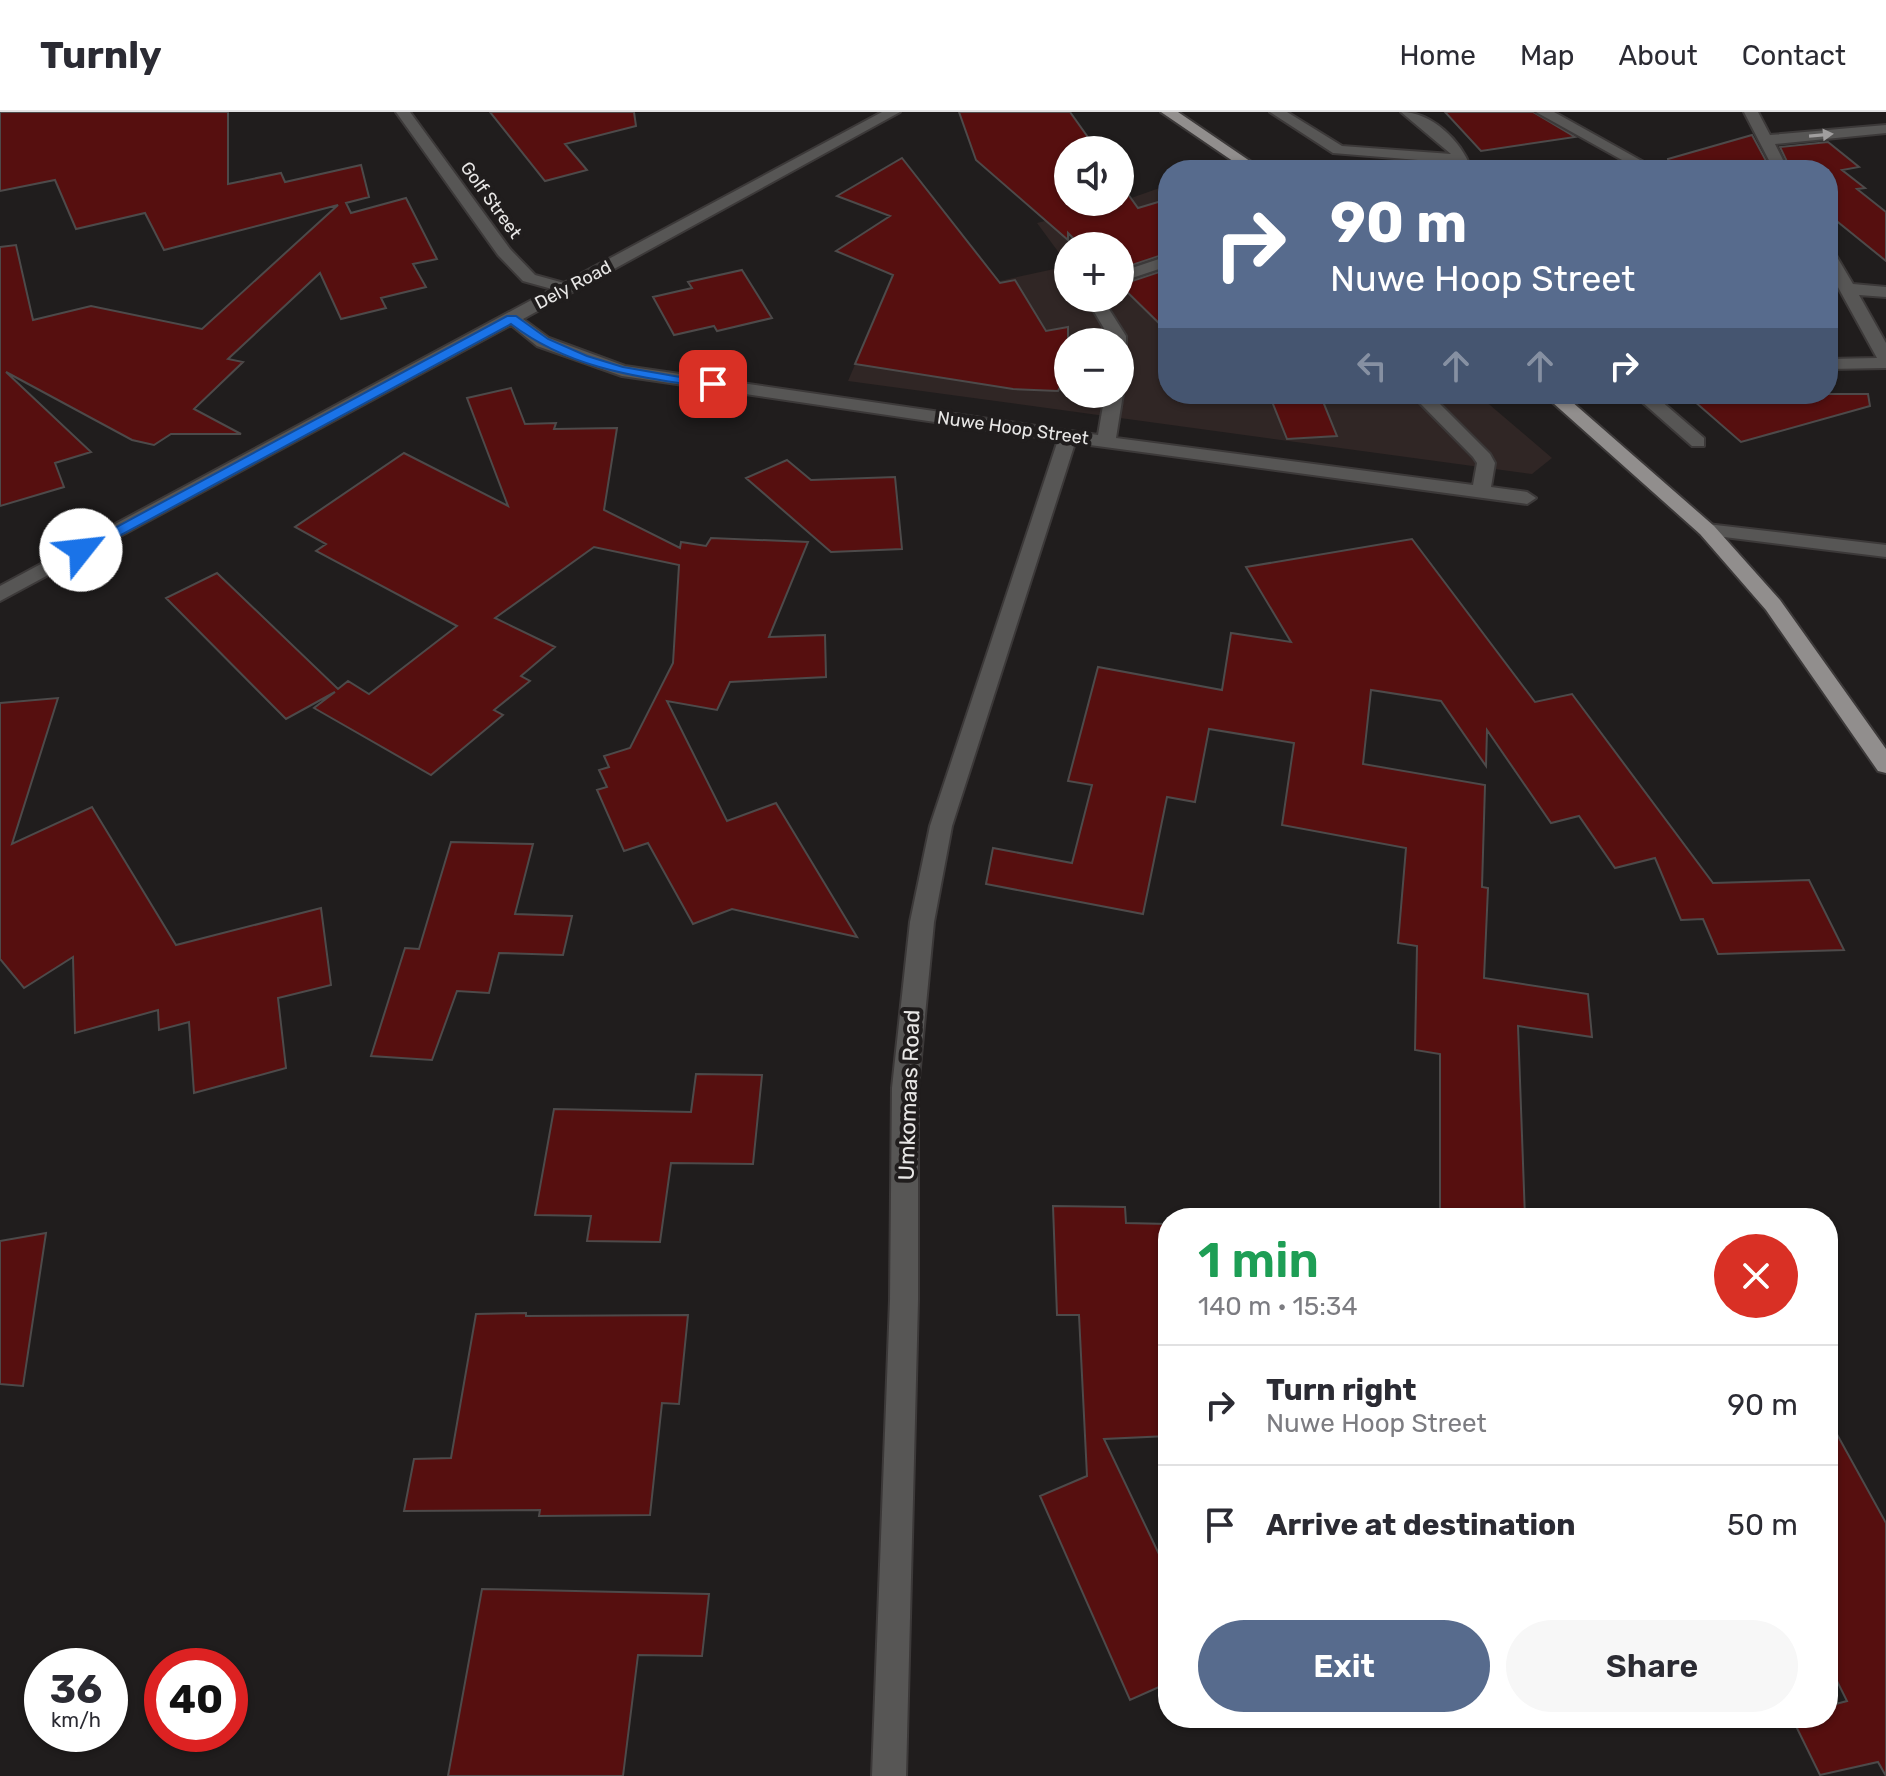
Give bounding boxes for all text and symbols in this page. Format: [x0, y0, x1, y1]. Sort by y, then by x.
text: Turnly [40, 32, 162, 78]
text: Home [1399, 39, 1476, 72]
text: Map [1520, 39, 1574, 72]
text: About [1618, 39, 1698, 72]
text: Contact [1742, 39, 1846, 72]
one-way arrow [1809, 128, 1834, 141]
map controls [1054, 136, 1134, 408]
button: sound [1054, 136, 1134, 216]
street label: Golf Street [456, 157, 526, 243]
text: 90 m [1330, 190, 1467, 256]
icon: right [1198, 192, 1302, 296]
button: + [1054, 232, 1134, 312]
street label: Dely Road [531, 256, 615, 314]
text: Nuwe Hoop Street [1330, 257, 1635, 300]
button: − [1054, 328, 1134, 408]
icon: left [1350, 344, 1394, 388]
icon: ahead [1434, 344, 1478, 388]
icon: ahead [1518, 344, 1562, 388]
icon: right [1602, 344, 1646, 388]
pin [679, 350, 747, 418]
icon: arrive [691, 362, 735, 406]
street label: Nuwe Hoop Street [936, 406, 1090, 450]
position arrow [39, 508, 123, 592]
street label: Umkomaas Road [893, 1009, 925, 1181]
text: 1 min [1198, 1232, 1319, 1289]
button: close [1714, 1234, 1798, 1318]
text: 140 m · 15:34 [1198, 1291, 1358, 1322]
text: Turn right [1266, 1372, 1417, 1408]
icon: right [1198, 1383, 1242, 1427]
text: 90 m [1727, 1387, 1798, 1423]
text: Nuwe Hoop Street [1266, 1408, 1487, 1439]
icon: arrive [1198, 1503, 1242, 1547]
text: Arrive at destination [1266, 1507, 1576, 1543]
text: 50 m [1727, 1507, 1798, 1543]
button: Exit [1198, 1620, 1490, 1712]
button: Share [1506, 1620, 1798, 1712]
speed limit sign: 40 [144, 1648, 248, 1752]
text: 36 [50, 1666, 102, 1713]
text: km/h [51, 1708, 101, 1732]

